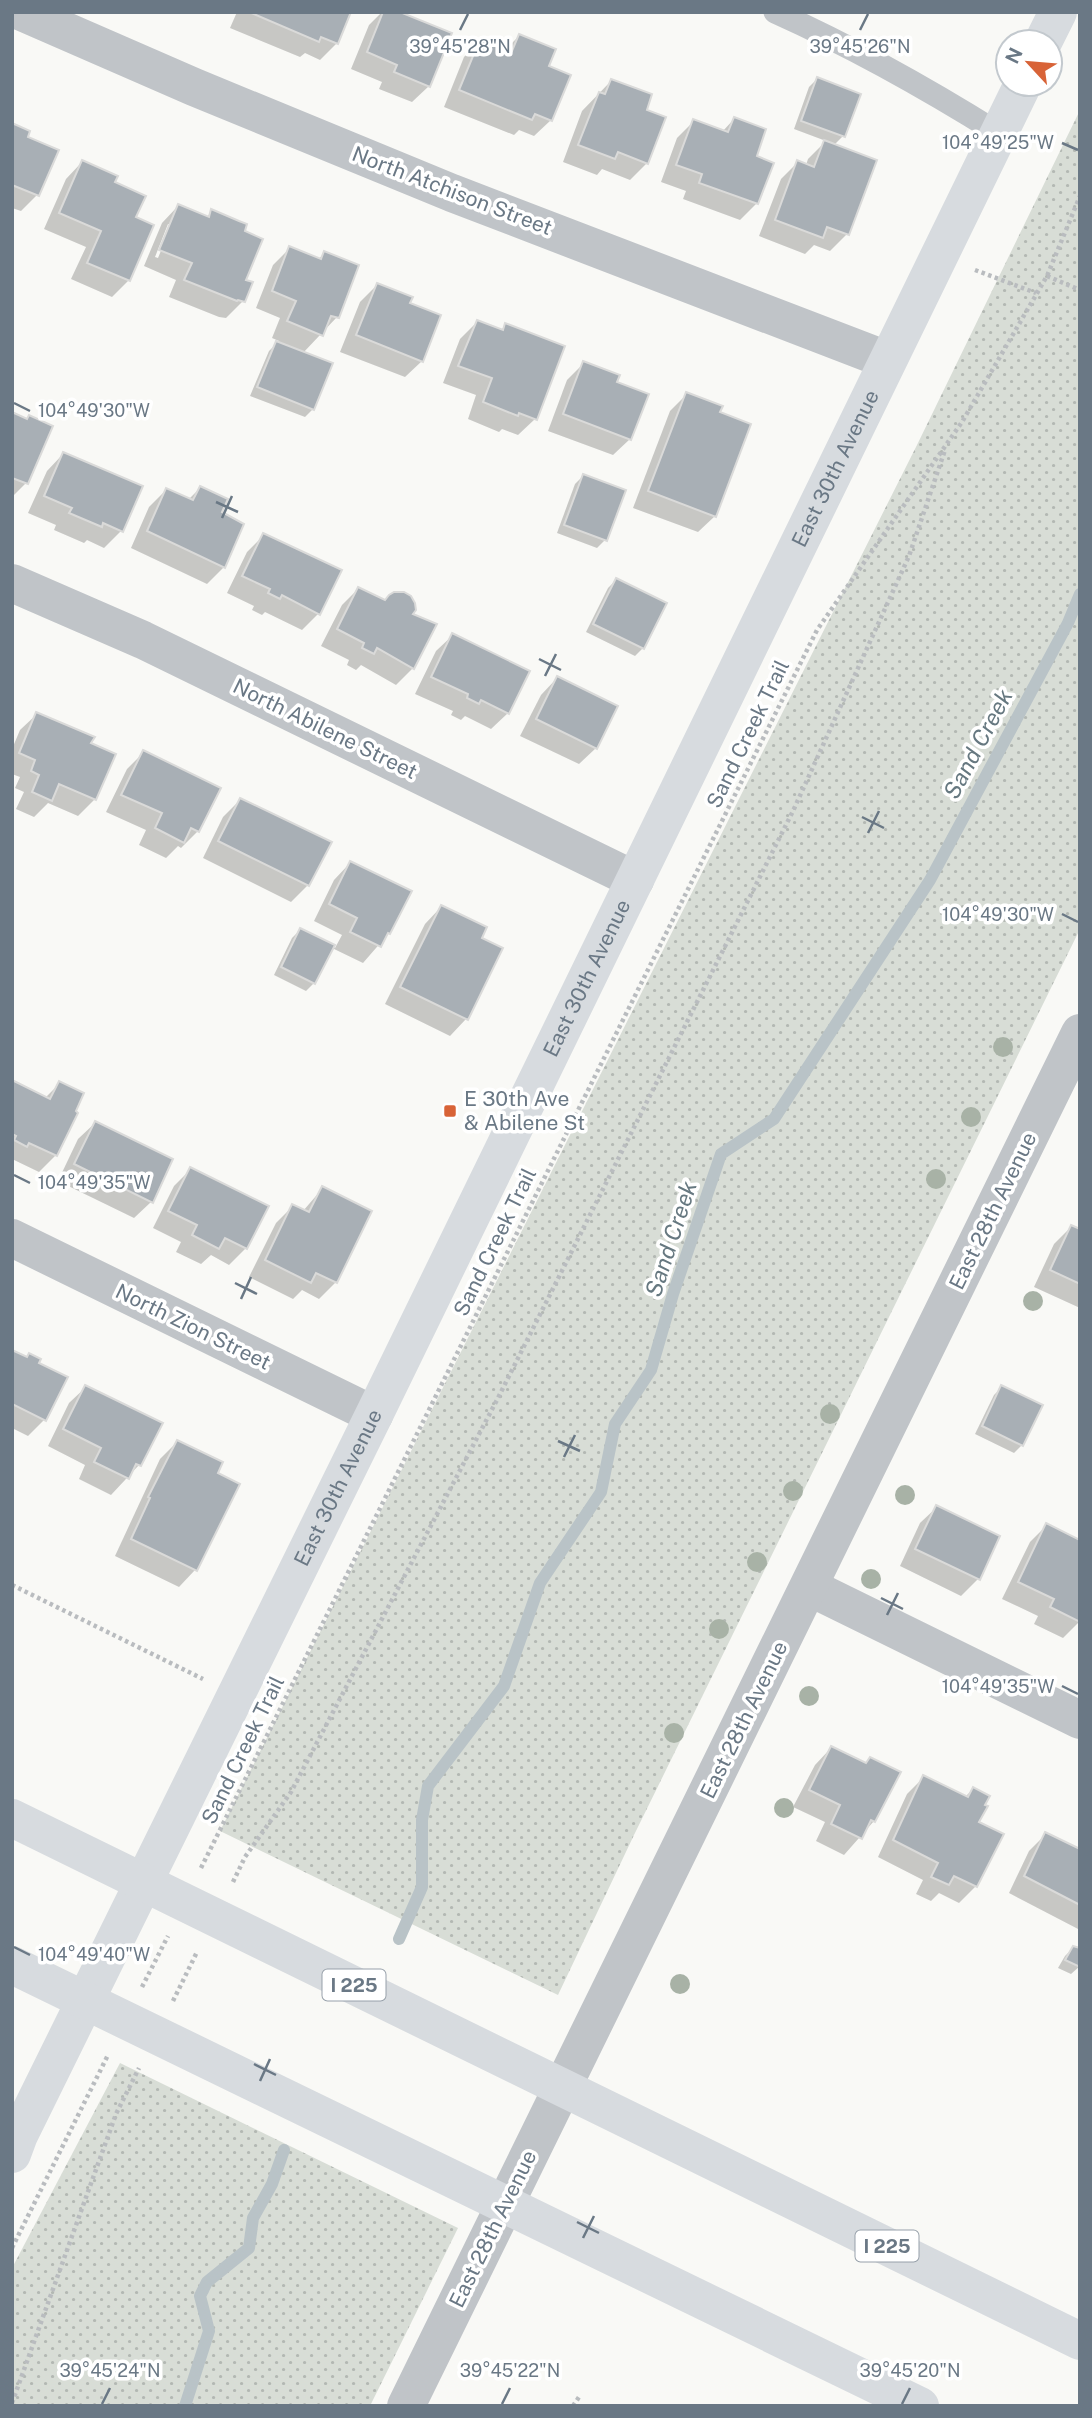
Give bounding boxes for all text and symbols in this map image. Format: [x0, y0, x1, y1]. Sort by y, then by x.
north arrow [994, 28, 1064, 98]
text: 39°45'28"N [409, 36, 511, 57]
text: 39°45'26"N [809, 36, 911, 57]
text: N [1001, 44, 1027, 67]
text: 104°49'25"W [942, 132, 1054, 153]
street label: North Atchison Street [349, 141, 556, 240]
street label: East 30th Avenue [786, 386, 884, 551]
text: 104°49'30"W [38, 400, 150, 421]
street label: Sand Creek Trail [701, 656, 794, 812]
street label: North Abilene Street [229, 673, 421, 784]
water label: Sand Creek [937, 684, 1018, 803]
street label: East 30th Avenue [538, 895, 635, 1061]
text: 104°49'30"W [942, 904, 1054, 925]
place label: E 30th Ave & Abilene St [464, 1086, 585, 1135]
marker: E 30th Ave & Abilene St [442, 1103, 458, 1119]
street label: East 28th Avenue [944, 1128, 1041, 1293]
street label: Sand Creek Trail [448, 1164, 541, 1320]
text: 104°49'35"W [38, 1172, 150, 1193]
water label: Sand Creek [639, 1177, 702, 1300]
street label: North Zion Street [112, 1278, 275, 1375]
street label: East 30th Avenue [289, 1405, 387, 1570]
street label: East 28th Avenue [695, 1637, 792, 1802]
street label: Sand Creek Trail [196, 1672, 289, 1828]
text: 104°49'35"W [942, 1676, 1054, 1697]
text: 104°49'40"W [38, 1944, 150, 1965]
road number: I 225 [322, 1969, 386, 2000]
street label: East 28th Avenue [444, 2146, 541, 2311]
road number: I 225 [856, 2230, 918, 2262]
text: 39°45'24"N [59, 2360, 161, 2381]
text: 39°45'22"N [460, 2360, 560, 2381]
text: 39°45'20"N [860, 2360, 960, 2381]

